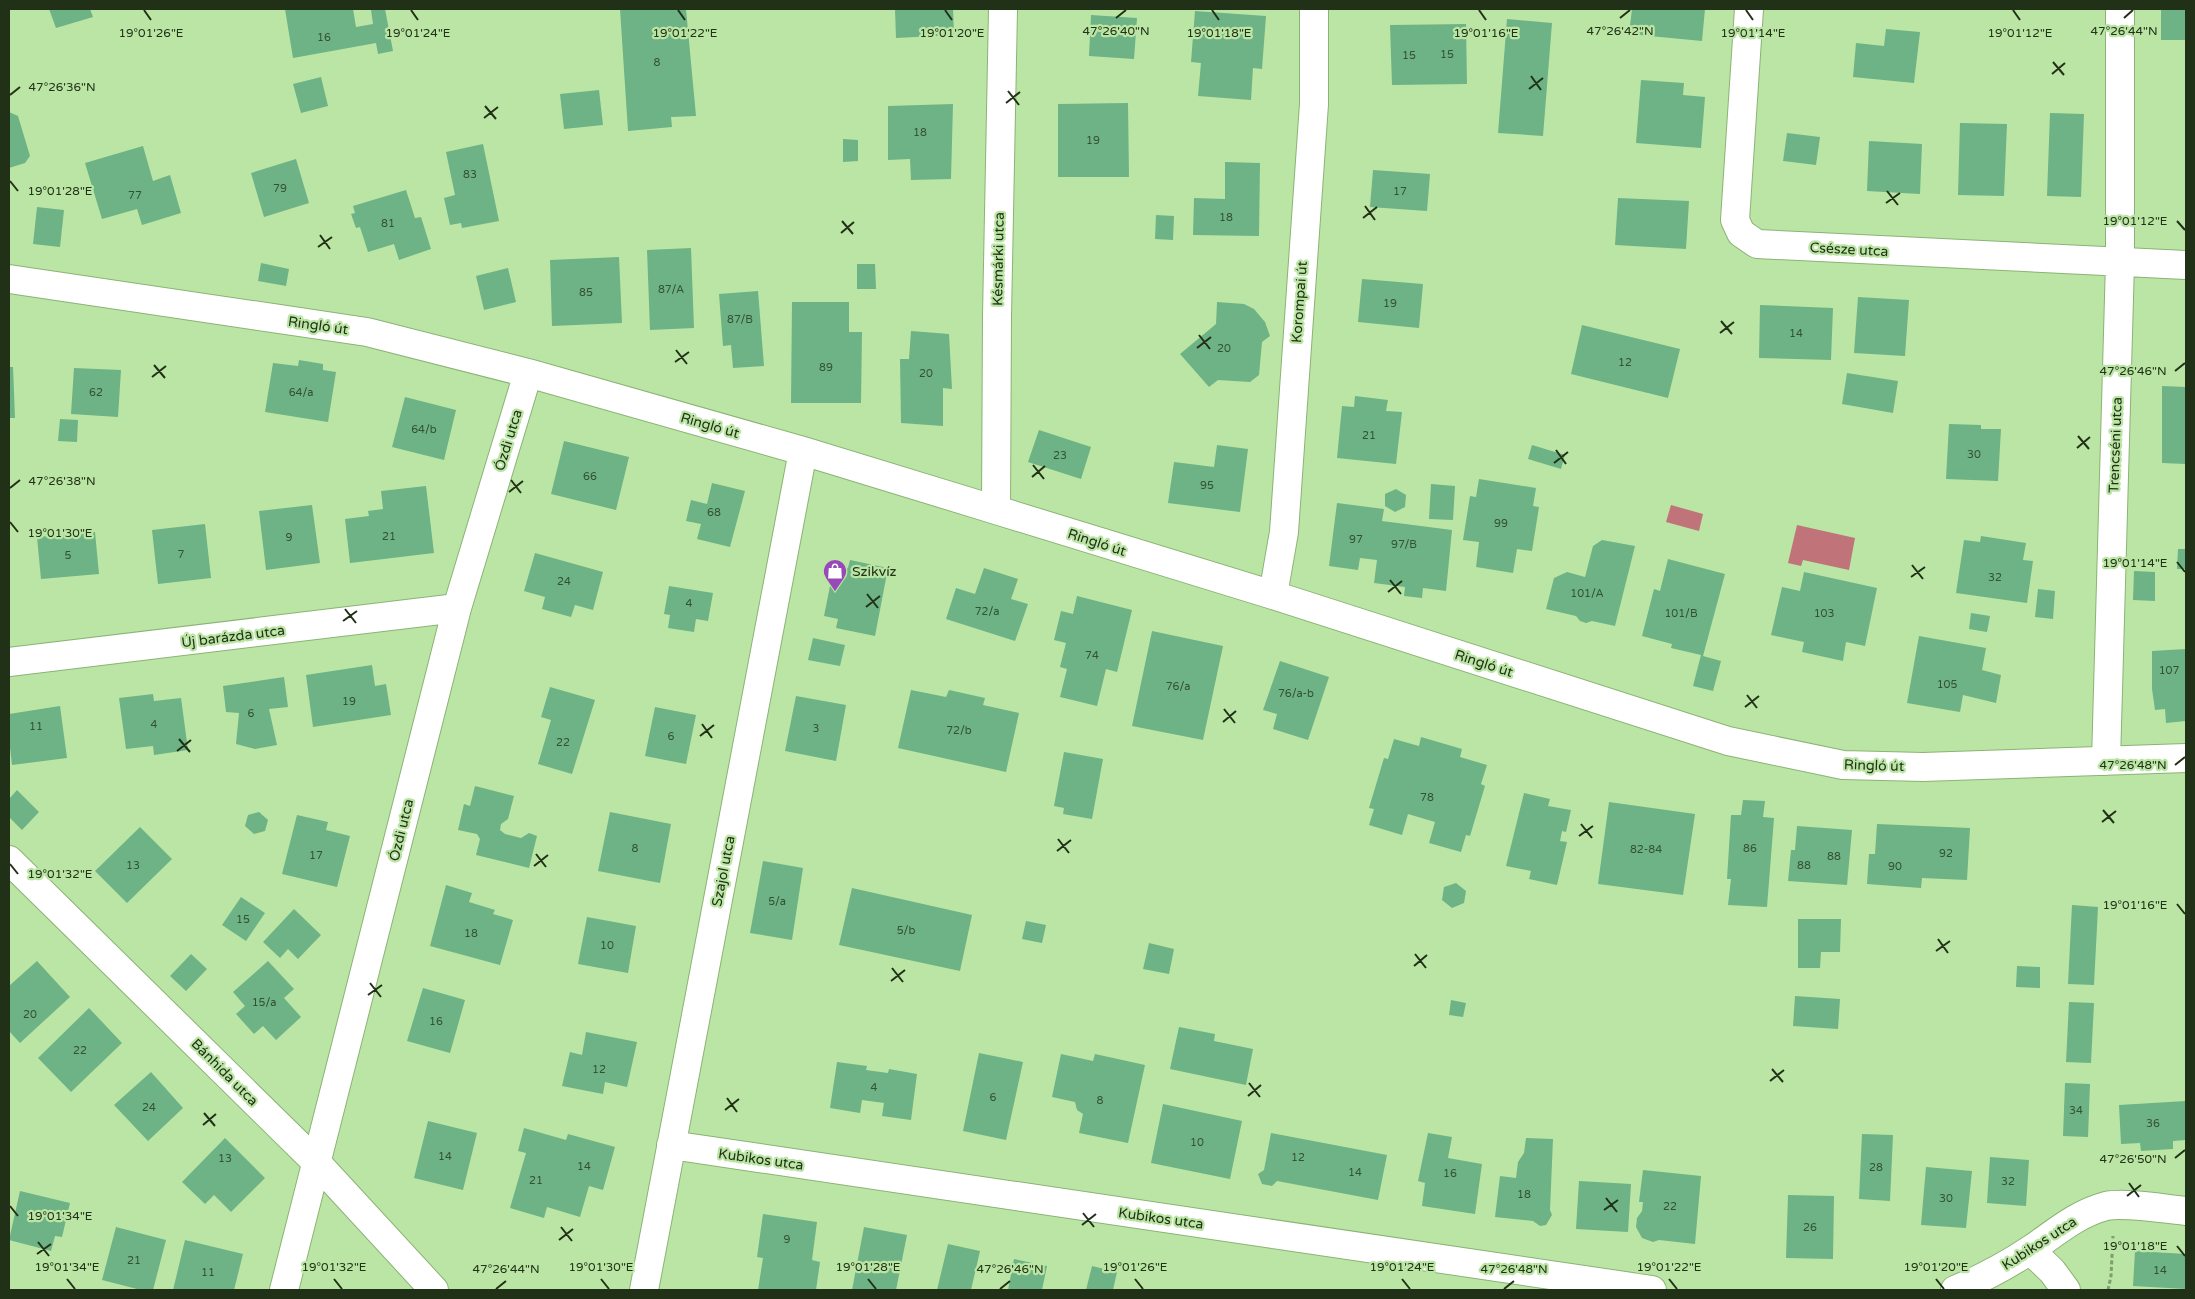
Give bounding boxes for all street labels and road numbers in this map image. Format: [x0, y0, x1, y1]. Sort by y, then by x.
street label: Késmárki utca [989, 212, 1008, 306]
street label: Csésze utca [1809, 239, 1889, 260]
street label: Korompai út [1288, 260, 1311, 344]
street label: Ringló út [287, 313, 350, 338]
street label: Trencséni utca [2105, 397, 2126, 493]
street label: Ózdi utca [491, 407, 526, 473]
street label: Ringló út [679, 409, 742, 442]
street label: Ringló út [1066, 525, 1129, 560]
street label: Új barázda utca [180, 622, 286, 651]
street label: Ringló út [1453, 646, 1516, 681]
street label: Ringló út [1844, 756, 1905, 775]
street label: Ózdi utca [386, 797, 417, 863]
street label: Szajol utca [708, 834, 739, 908]
street label: Bánhida utca [188, 1035, 262, 1109]
street label: Kubikos utca [717, 1145, 805, 1174]
street label: Kubikos utca [1117, 1204, 1205, 1233]
street label: Kubikos utca [1999, 1213, 2080, 1274]

